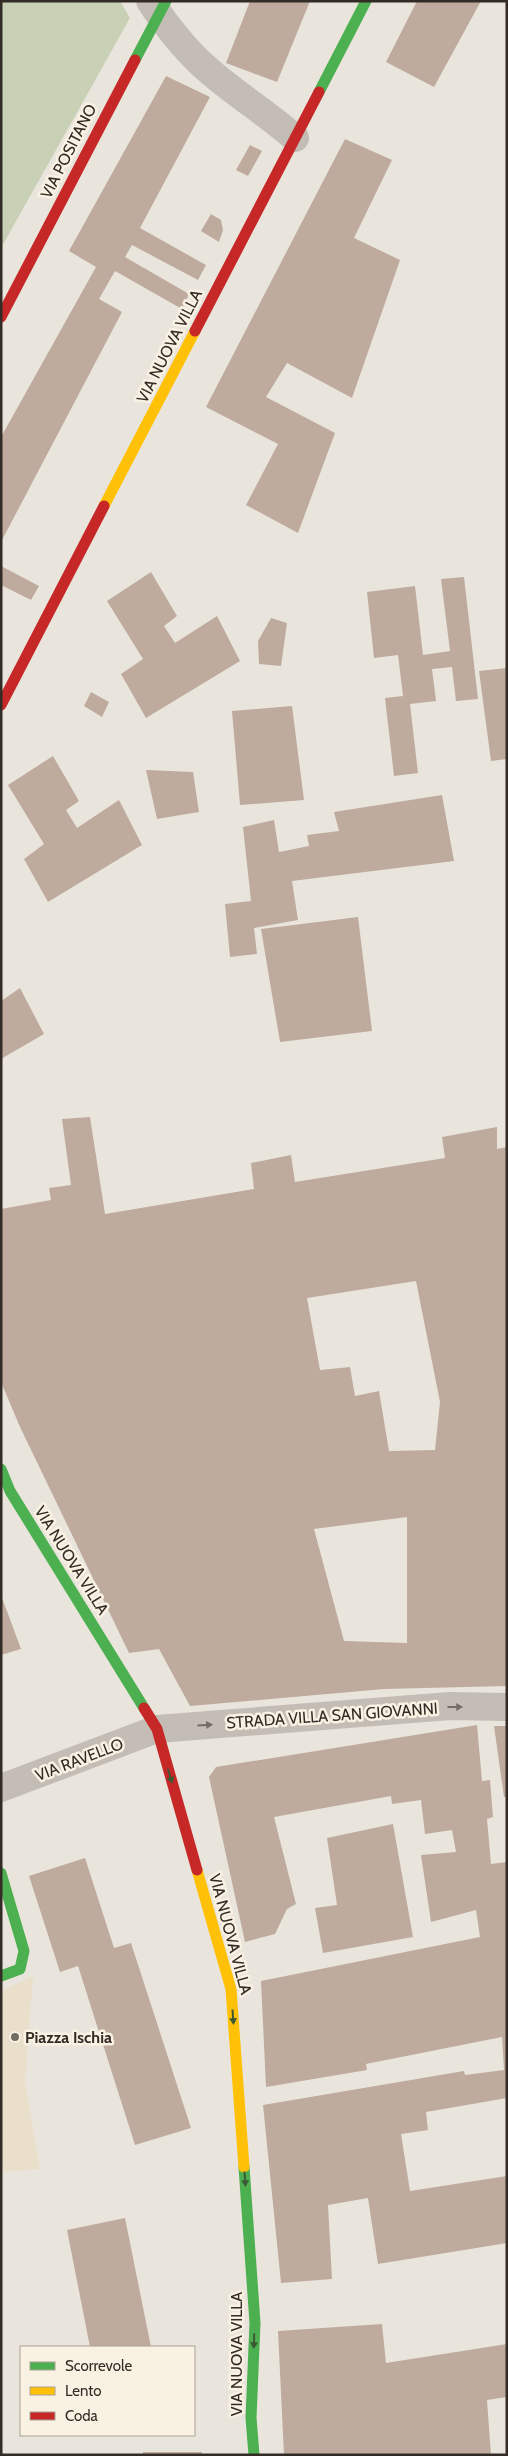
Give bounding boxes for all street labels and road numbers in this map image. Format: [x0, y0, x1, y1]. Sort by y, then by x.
street label: VIA POSITANO [37, 101, 100, 202]
street label: VIA NUOVA VILLA [133, 286, 206, 406]
street label: VIA NUOVA VILLA [31, 1502, 113, 1618]
street label: STRADA VILLA SAN GIOVANNI [226, 1699, 438, 1732]
street label: VIA RAVELLO [33, 1734, 126, 1785]
street label: VIA NUOVA VILLA [205, 1872, 256, 1997]
street label: VIA NUOVA VILLA [227, 2292, 246, 2416]

